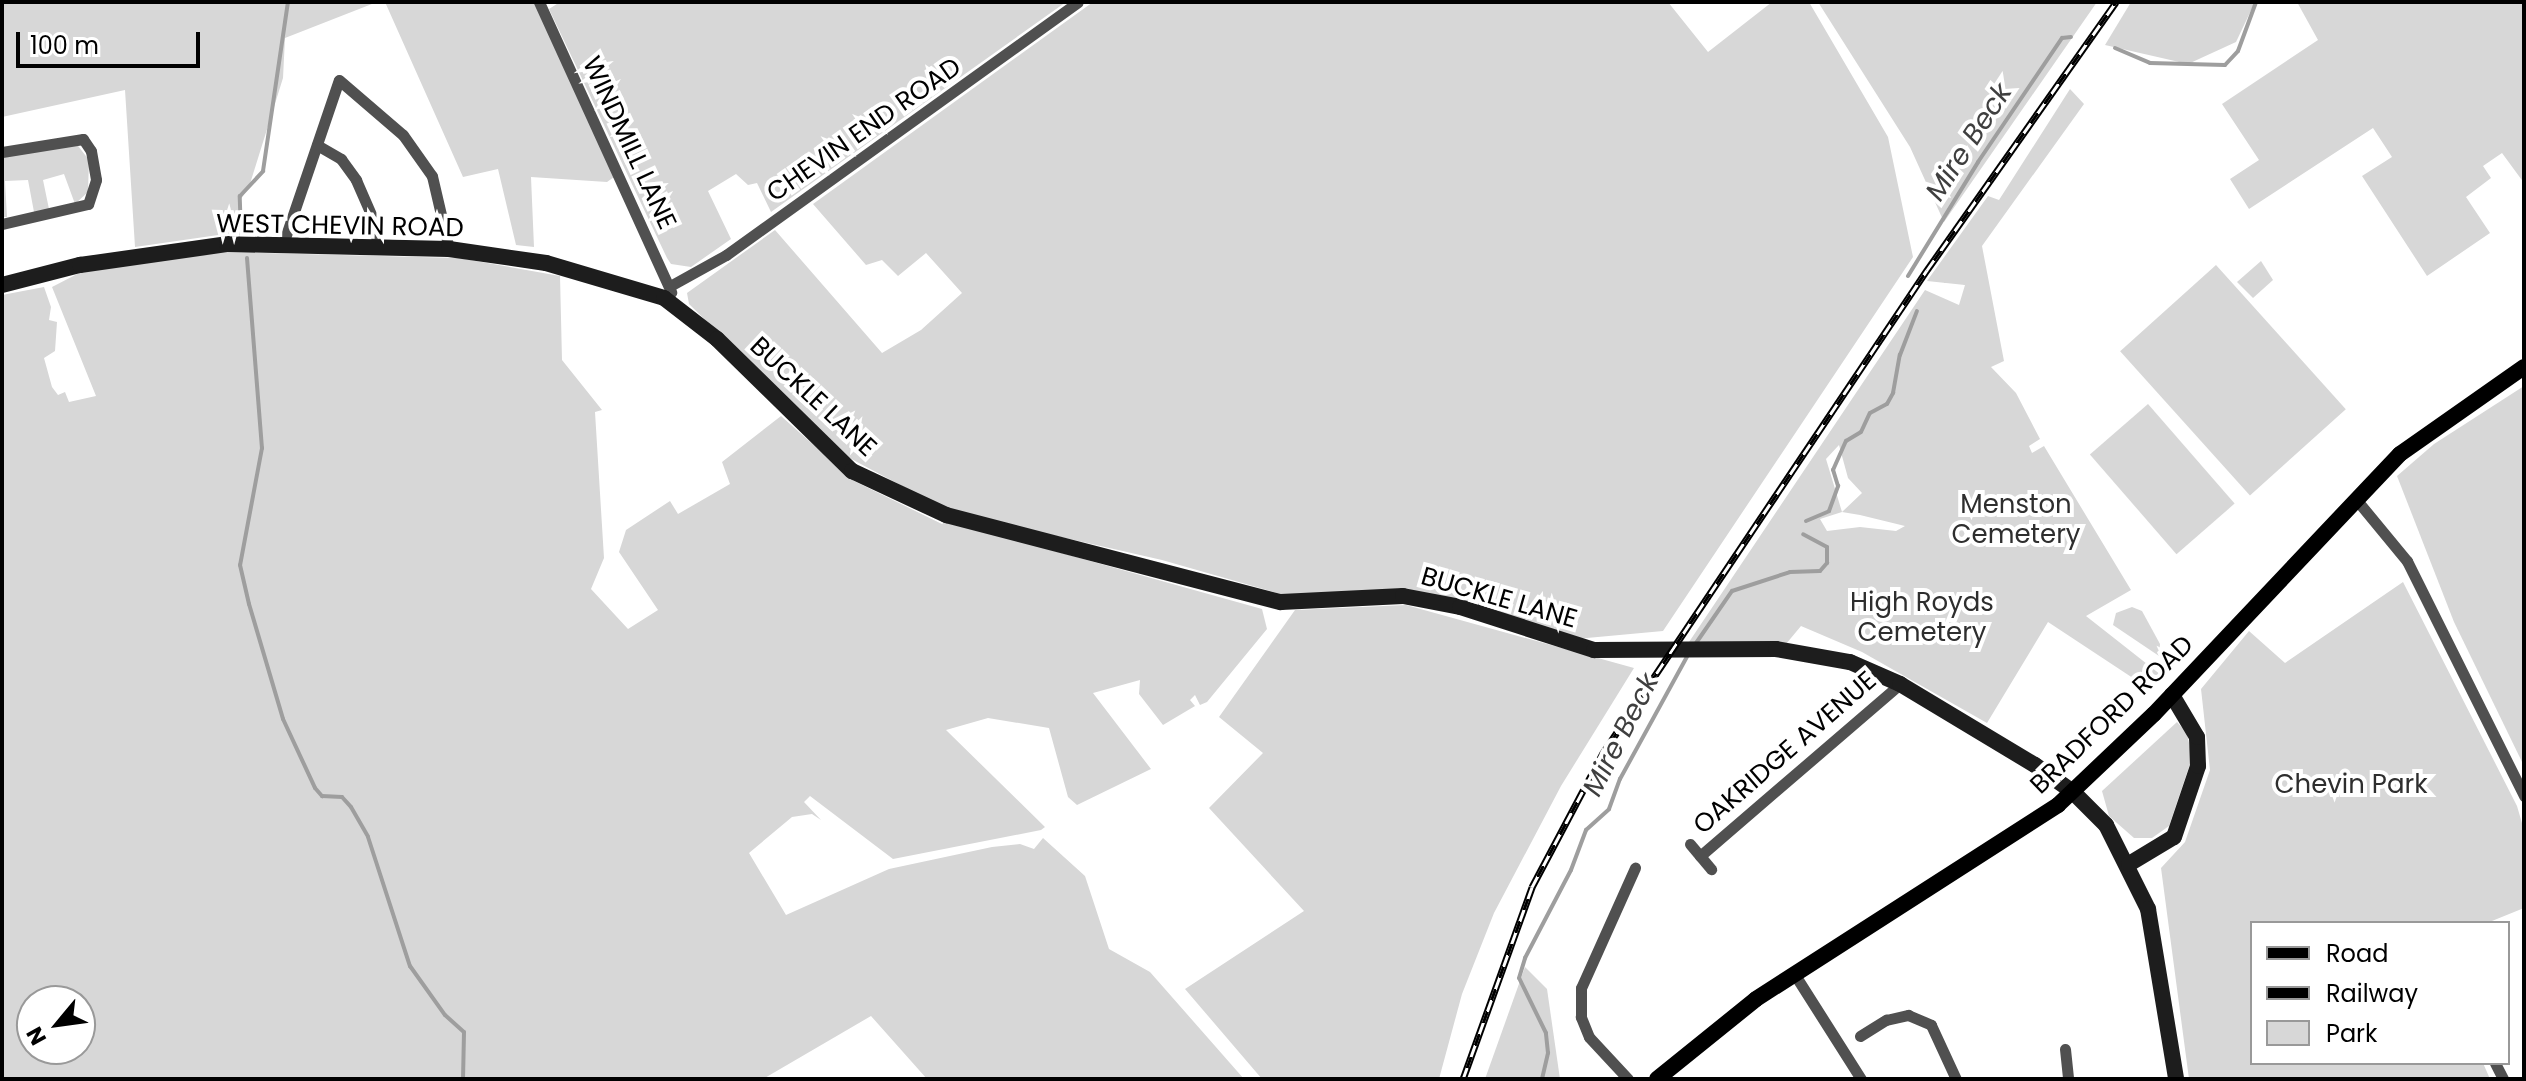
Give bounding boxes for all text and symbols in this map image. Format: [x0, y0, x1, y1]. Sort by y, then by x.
scale bar [20, 16, 204, 66]
text: 100 m [30, 29, 99, 62]
street label: CHEVIN END ROAD [761, 51, 967, 209]
street label: WINDMILL LANE [575, 52, 683, 234]
water label: Mire Beck [1919, 77, 2019, 207]
street label: WEST CHEVIN ROAD [216, 208, 464, 244]
street label: BUCKLE LANE [743, 331, 883, 463]
park label: Menston Cemetery [1951, 489, 2081, 550]
street label: BUCKLE LANE [1417, 561, 1581, 635]
park label: High Royds Cemetery [1850, 587, 1994, 648]
street label: BRADFORD ROAD [2024, 629, 2200, 801]
street label: OAKRIDGE AVENUE [1687, 665, 1883, 841]
water label: Mire Beck [1576, 668, 1666, 802]
park label: Chevin Park [2274, 769, 2428, 801]
legend [2250, 921, 2510, 1065]
text: Road [2326, 937, 2388, 970]
text: Railway [2326, 977, 2418, 1010]
north arrow [16, 985, 96, 1065]
text: Park [2326, 1017, 2377, 1050]
text: N [19, 1021, 54, 1051]

